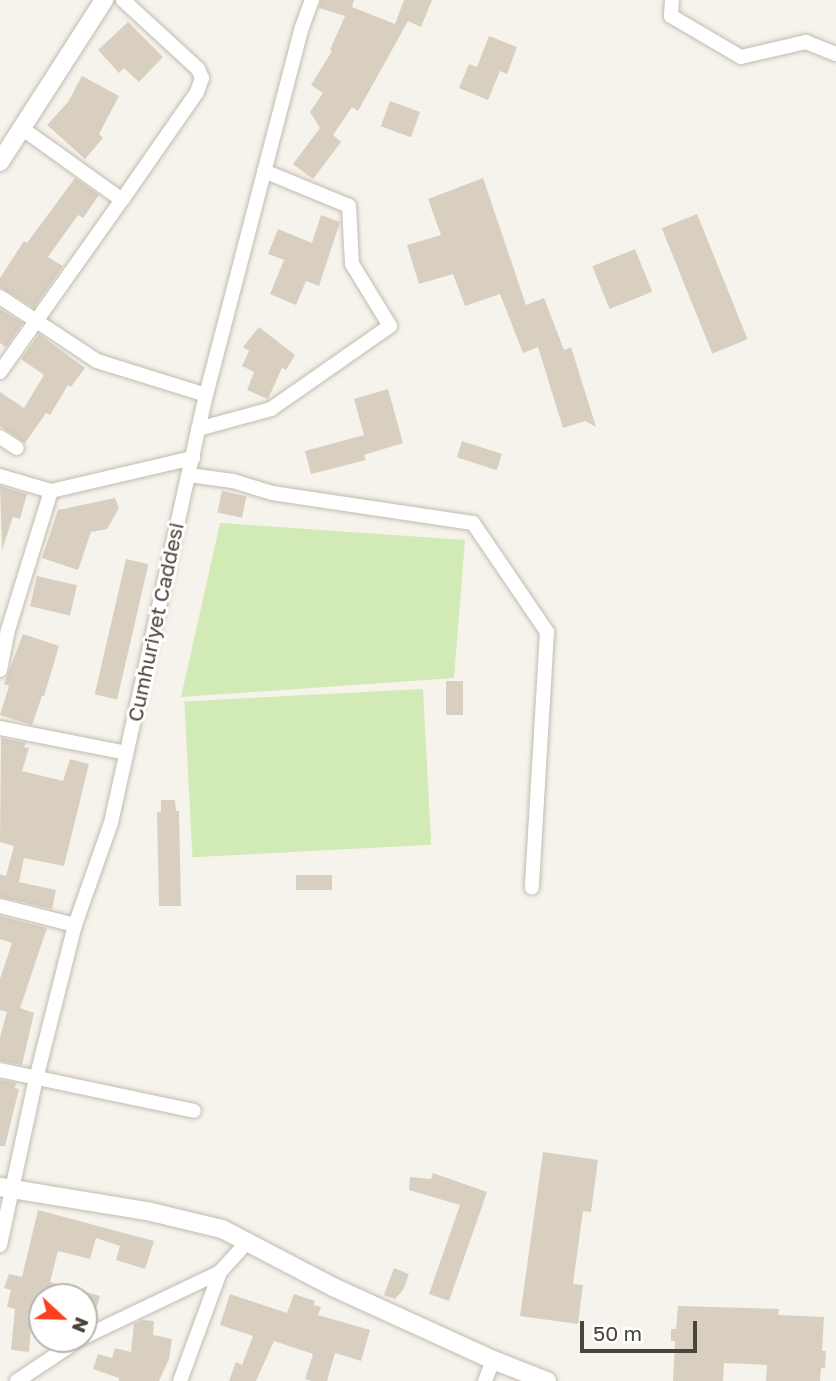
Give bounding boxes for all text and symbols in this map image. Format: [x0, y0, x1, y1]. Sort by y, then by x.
street label: Cumhuriyet Caddesi [122, 520, 188, 724]
north arrow [28, 1283, 98, 1353]
scale bar [584, 1308, 701, 1352]
text: N [68, 1314, 94, 1336]
text: 50 m [593, 1320, 642, 1346]

